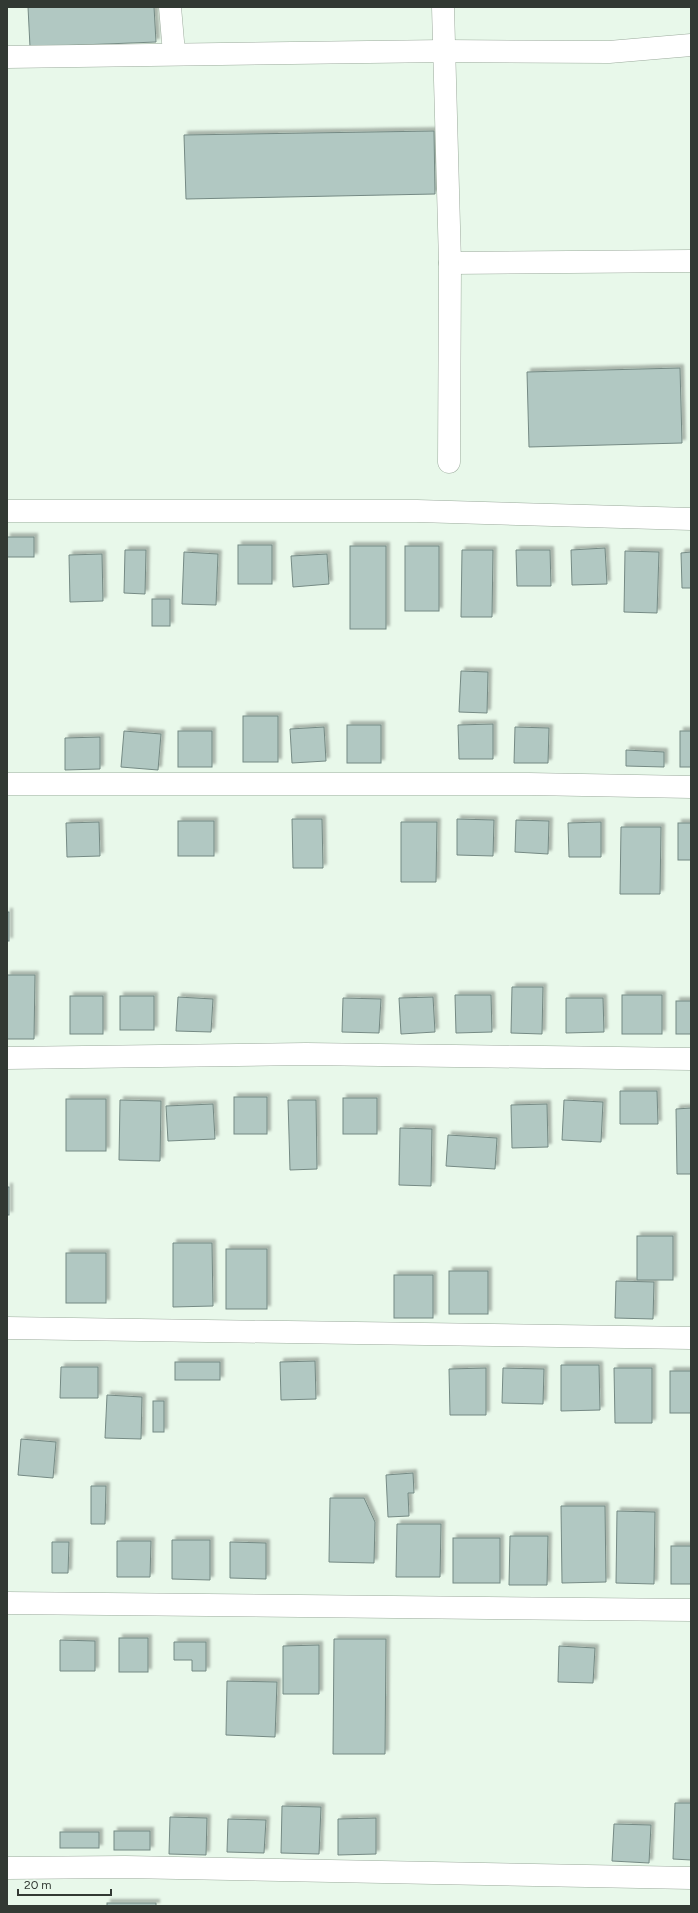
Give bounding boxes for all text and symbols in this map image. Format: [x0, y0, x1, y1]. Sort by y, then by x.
scale bar [18, 1871, 111, 1897]
text: 20 m [24, 1878, 52, 1892]

